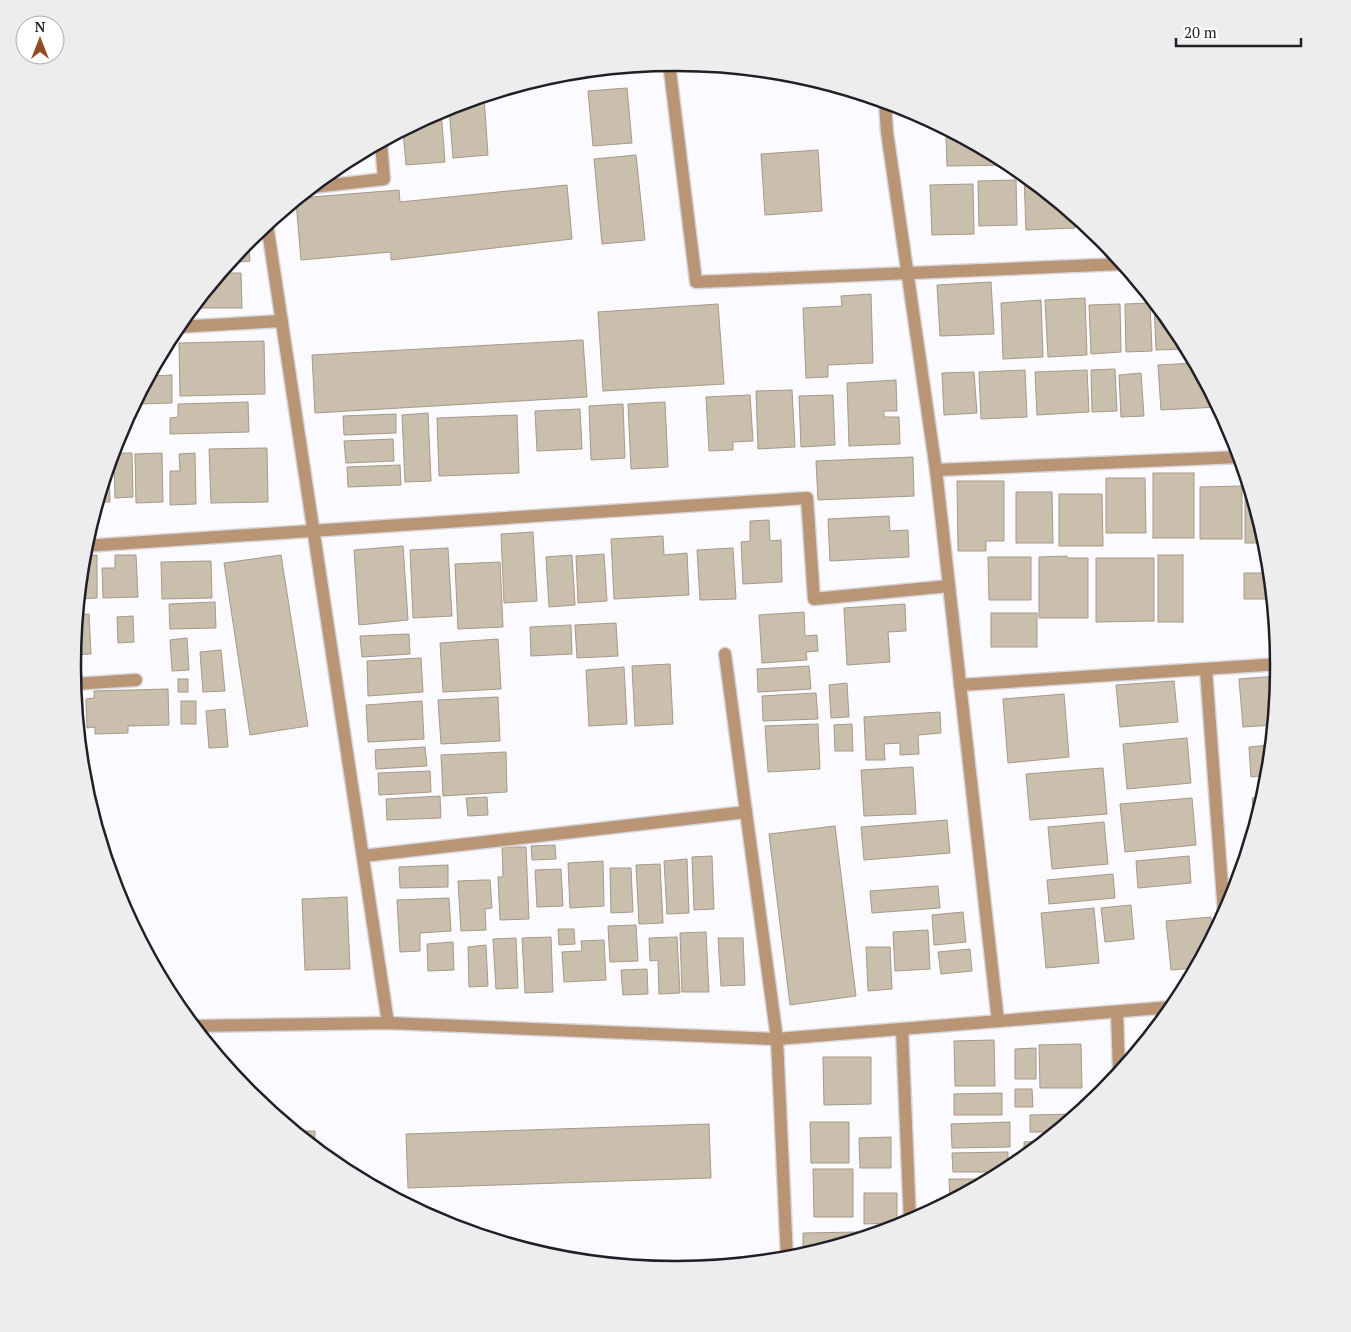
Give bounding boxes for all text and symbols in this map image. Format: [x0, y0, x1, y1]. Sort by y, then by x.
north arrow [15, 15, 65, 65]
scale bar [1176, 15, 1301, 47]
text: N [35, 17, 46, 36]
text: 20 m [1184, 22, 1217, 42]

